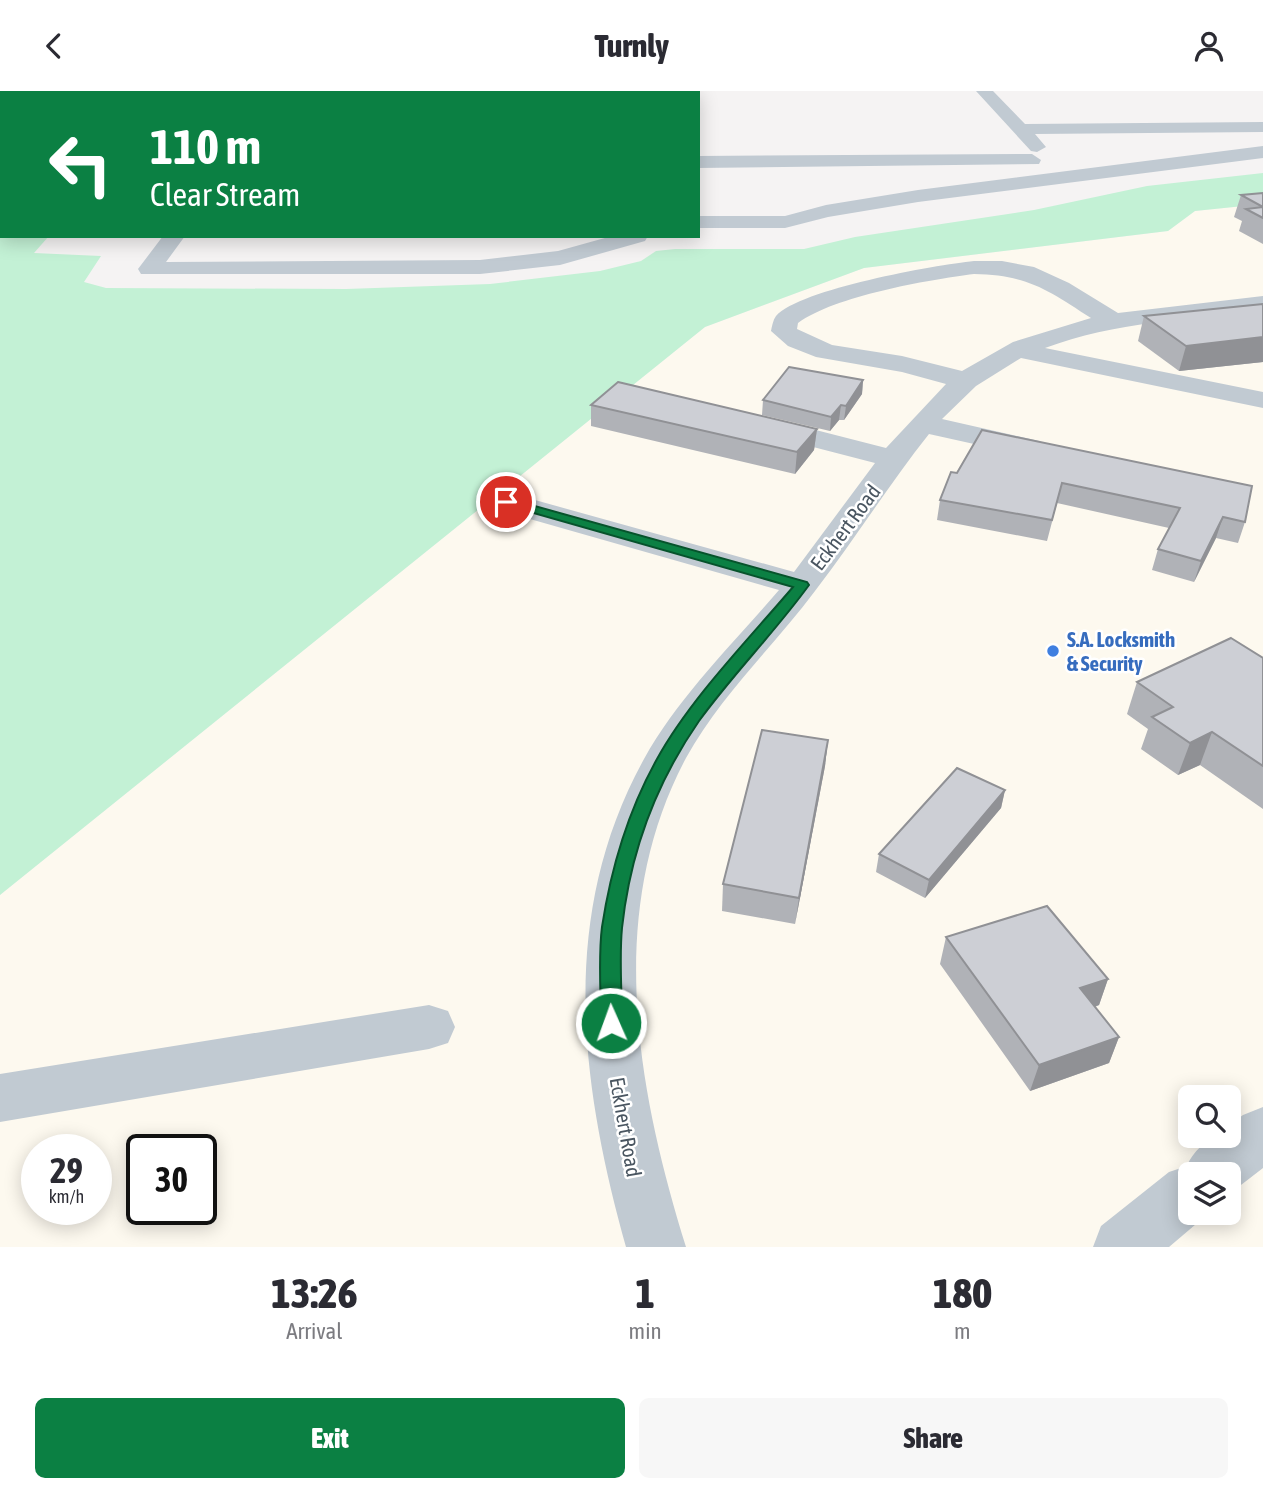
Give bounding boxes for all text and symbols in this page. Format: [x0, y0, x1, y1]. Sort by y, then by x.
icon: back [35, 27, 73, 65]
text: Turnly [594, 27, 669, 64]
icon: person [1190, 27, 1228, 65]
text: 110 m [150, 118, 261, 174]
icon: left [35, 119, 126, 210]
text: Clear Stream [150, 176, 300, 213]
pin [476, 472, 536, 532]
street label: Eckhert Road [805, 480, 885, 574]
icon: arrive [487, 483, 525, 521]
place label: S.A. Locksmith & Security [1067, 627, 1175, 675]
marker: S.A. Locksmith & Security [1045, 643, 1061, 659]
position arrow [574, 986, 648, 1060]
street label: Eckhert Road [605, 1075, 647, 1179]
map controls [1178, 1085, 1241, 1225]
button: search [1178, 1085, 1241, 1148]
speed limit sign: 30 [126, 1134, 217, 1225]
text: 29 [50, 1150, 83, 1190]
button: layers [1178, 1162, 1241, 1225]
text: km/h [49, 1186, 84, 1207]
text: 13:26 [271, 1269, 358, 1317]
text: 1 [635, 1269, 655, 1317]
text: 180 [933, 1269, 992, 1317]
text: Arrival [286, 1318, 342, 1344]
text: min [629, 1318, 662, 1344]
text: m [954, 1318, 971, 1344]
button: Exit [35, 1398, 625, 1478]
button: Share [639, 1398, 1228, 1478]

